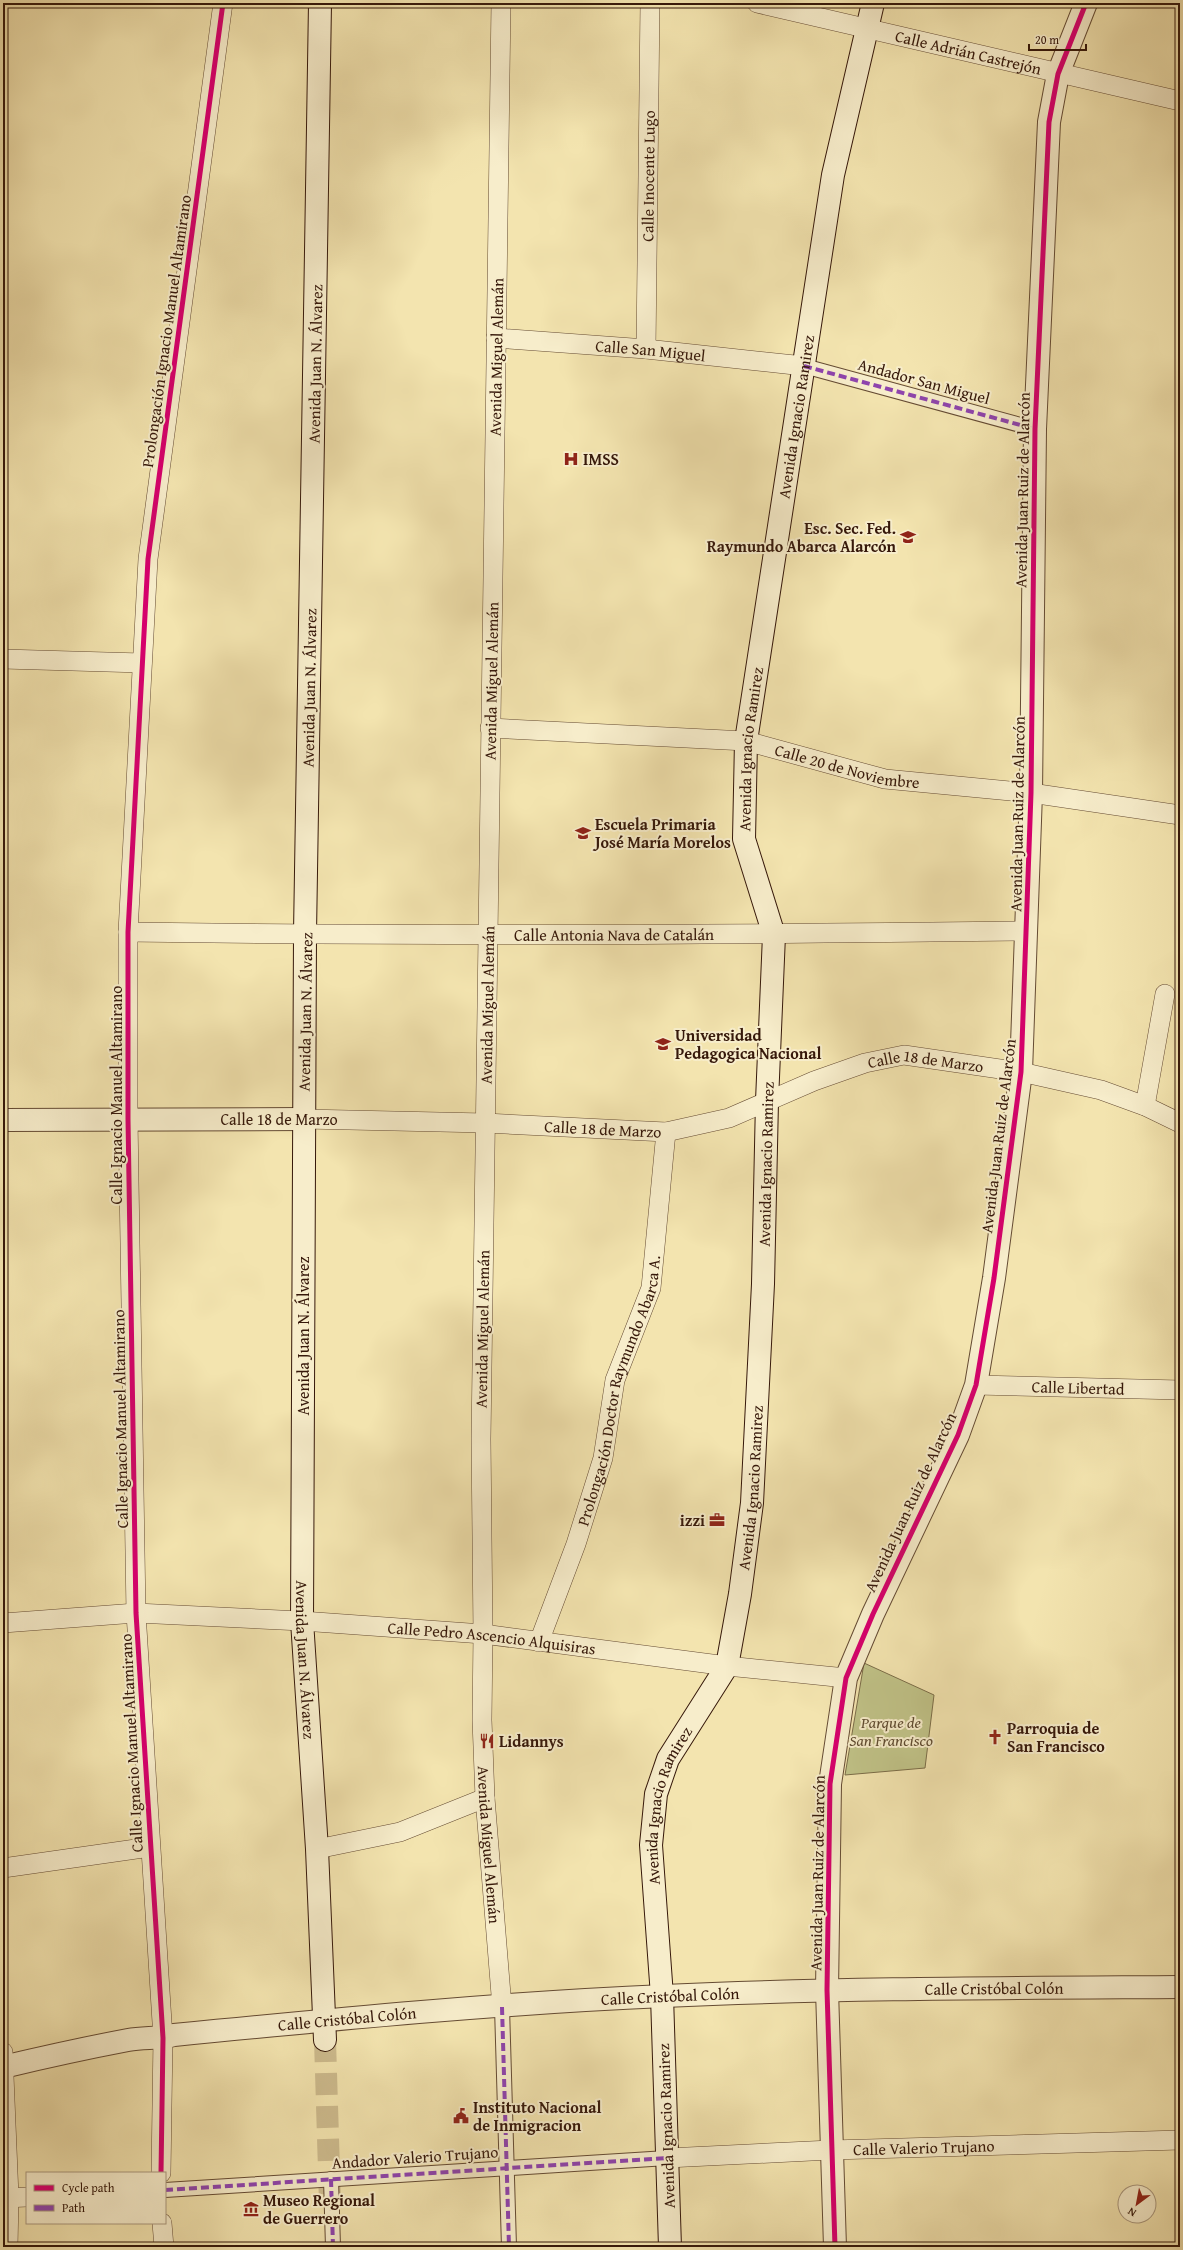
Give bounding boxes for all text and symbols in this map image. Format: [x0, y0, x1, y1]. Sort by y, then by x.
street label: Calle Adrián Castrejón [893, 23, 1044, 81]
scale bar [1029, 26, 1086, 52]
text: 20 m [1035, 31, 1059, 48]
street label: Calle Inocente Lugo [635, 110, 661, 242]
street label: Prolongación Ignacio Manuel Altamirano [135, 193, 197, 469]
street label: Avenida Miguel Alemán [483, 278, 509, 436]
street label: Avenida Juan N. Álvarez [302, 284, 328, 444]
street label: Calle San Miguel [595, 333, 707, 367]
street label: Avenida Ignacio Ramirez [771, 333, 820, 500]
street label: Andador San Miguel [855, 352, 993, 410]
street label: Avenida Juan Ruiz de Alarcón [1008, 392, 1036, 588]
place label: IMSS [583, 447, 619, 471]
hospital icon: IMSS [562, 450, 580, 468]
place label: Esc. Sec. Fed. Raymundo Abarca Alarcón [707, 516, 897, 558]
school or university icon: Esc. Sec. Fed. Raymundo Abarca Alarcón [899, 528, 917, 546]
street label: Avenida Miguel Alemán [478, 602, 504, 760]
street label: Avenida Juan N. Álvarez [296, 608, 322, 768]
street label: Avenida Ignacio Ramirez [732, 665, 769, 832]
street label: Avenida Juan Ruiz de Alarcón [1003, 716, 1031, 912]
street label: Calle 20 de Noviembre [772, 737, 921, 794]
place label: Escuela Primaria José María Morelos [592, 812, 731, 854]
school or university icon: Escuela Primaria José María Morelos [574, 824, 592, 842]
street label: Calle Antonia Nava de Catalán [514, 922, 714, 947]
street label: Avenida Miguel Alemán [474, 926, 500, 1084]
street label: Avenida Juan N. Álvarez [292, 932, 318, 1092]
street label: Calle Ignacio Manuel Altamirano [104, 986, 128, 1204]
place label: Universidad Pedagogica Nacional [675, 1023, 821, 1065]
school or university icon: Universidad Pedagogica Nacional [654, 1035, 672, 1053]
street label: Avenida Juan Ruiz de Alarcón [974, 1037, 1022, 1235]
street label: Calle 18 de Marzo [865, 1043, 985, 1078]
street label: Avenida Ignacio Ramirez [752, 1081, 780, 1247]
street label: Calle 18 de Marzo [220, 1107, 338, 1131]
street label: Calle 18 de Marzo [544, 1114, 662, 1144]
street label: Avenida Miguel Alemán [469, 1250, 495, 1408]
street label: Prolongación Doctor Raymundo Abarca A. [570, 1254, 666, 1529]
street label: Avenida Juan N. Álvarez [291, 1256, 315, 1416]
street label: Calle Ignacio Manuel Altamirano [106, 1309, 134, 1529]
street label: Calle Libertad [1031, 1374, 1125, 1401]
street label: Avenida Ignacio Ramirez [731, 1405, 769, 1571]
street label: Avenida Juan Ruiz de Alarcón [858, 1408, 962, 1596]
place label: izzi [680, 1508, 705, 1532]
office icon: izzi [708, 1511, 726, 1529]
street label: Avenida Juan N. Álvarez [290, 1580, 322, 1740]
street label: Calle Pedro Ascencio Alquisiras [387, 1615, 597, 1661]
street label: Calle Ignacio Manuel Altamirano [113, 1633, 149, 1853]
park label: Parque de San Francisco [849, 1710, 933, 1752]
place label: Parroquia de San Francisco [1007, 1716, 1105, 1758]
street label: Avenida Ignacio Ramirez [639, 1722, 698, 1886]
church icon: Parroquia de San Francisco [986, 1728, 1004, 1746]
place label: Lidannys [499, 1729, 564, 1753]
restaurant icon: Lidannys [478, 1732, 496, 1750]
street label: Avenida Miguel Alemán [472, 1765, 507, 1925]
street label: Avenida Juan Ruiz de Alarcón [803, 1775, 831, 1971]
street label: Calle Cristóbal Colón [925, 1976, 1064, 2001]
street label: Calle Cristóbal Colón [600, 1981, 740, 2011]
street label: Calle Cristóbal Colón [277, 2000, 417, 2037]
street label: Avenida Ignacio Ramirez [651, 2043, 681, 2209]
place label: Instituto Nacional de Inmigracion [473, 2095, 601, 2137]
public building icon: Instituto Nacional de Inmigracion [452, 2107, 470, 2125]
street label: Calle Valerio Trujano [853, 2133, 995, 2161]
street label: Andador Valerio Trujano [331, 2139, 499, 2175]
legend [26, 2172, 166, 2224]
text: Cycle path [62, 2179, 115, 2196]
north arrow [1117, 2184, 1157, 2224]
place label: Museo Regional de Guerrero [263, 2188, 375, 2230]
text: Path [62, 2199, 85, 2216]
museum icon: Museo Regional de Guerrero [242, 2200, 260, 2218]
text: N [1124, 2203, 1139, 2221]

